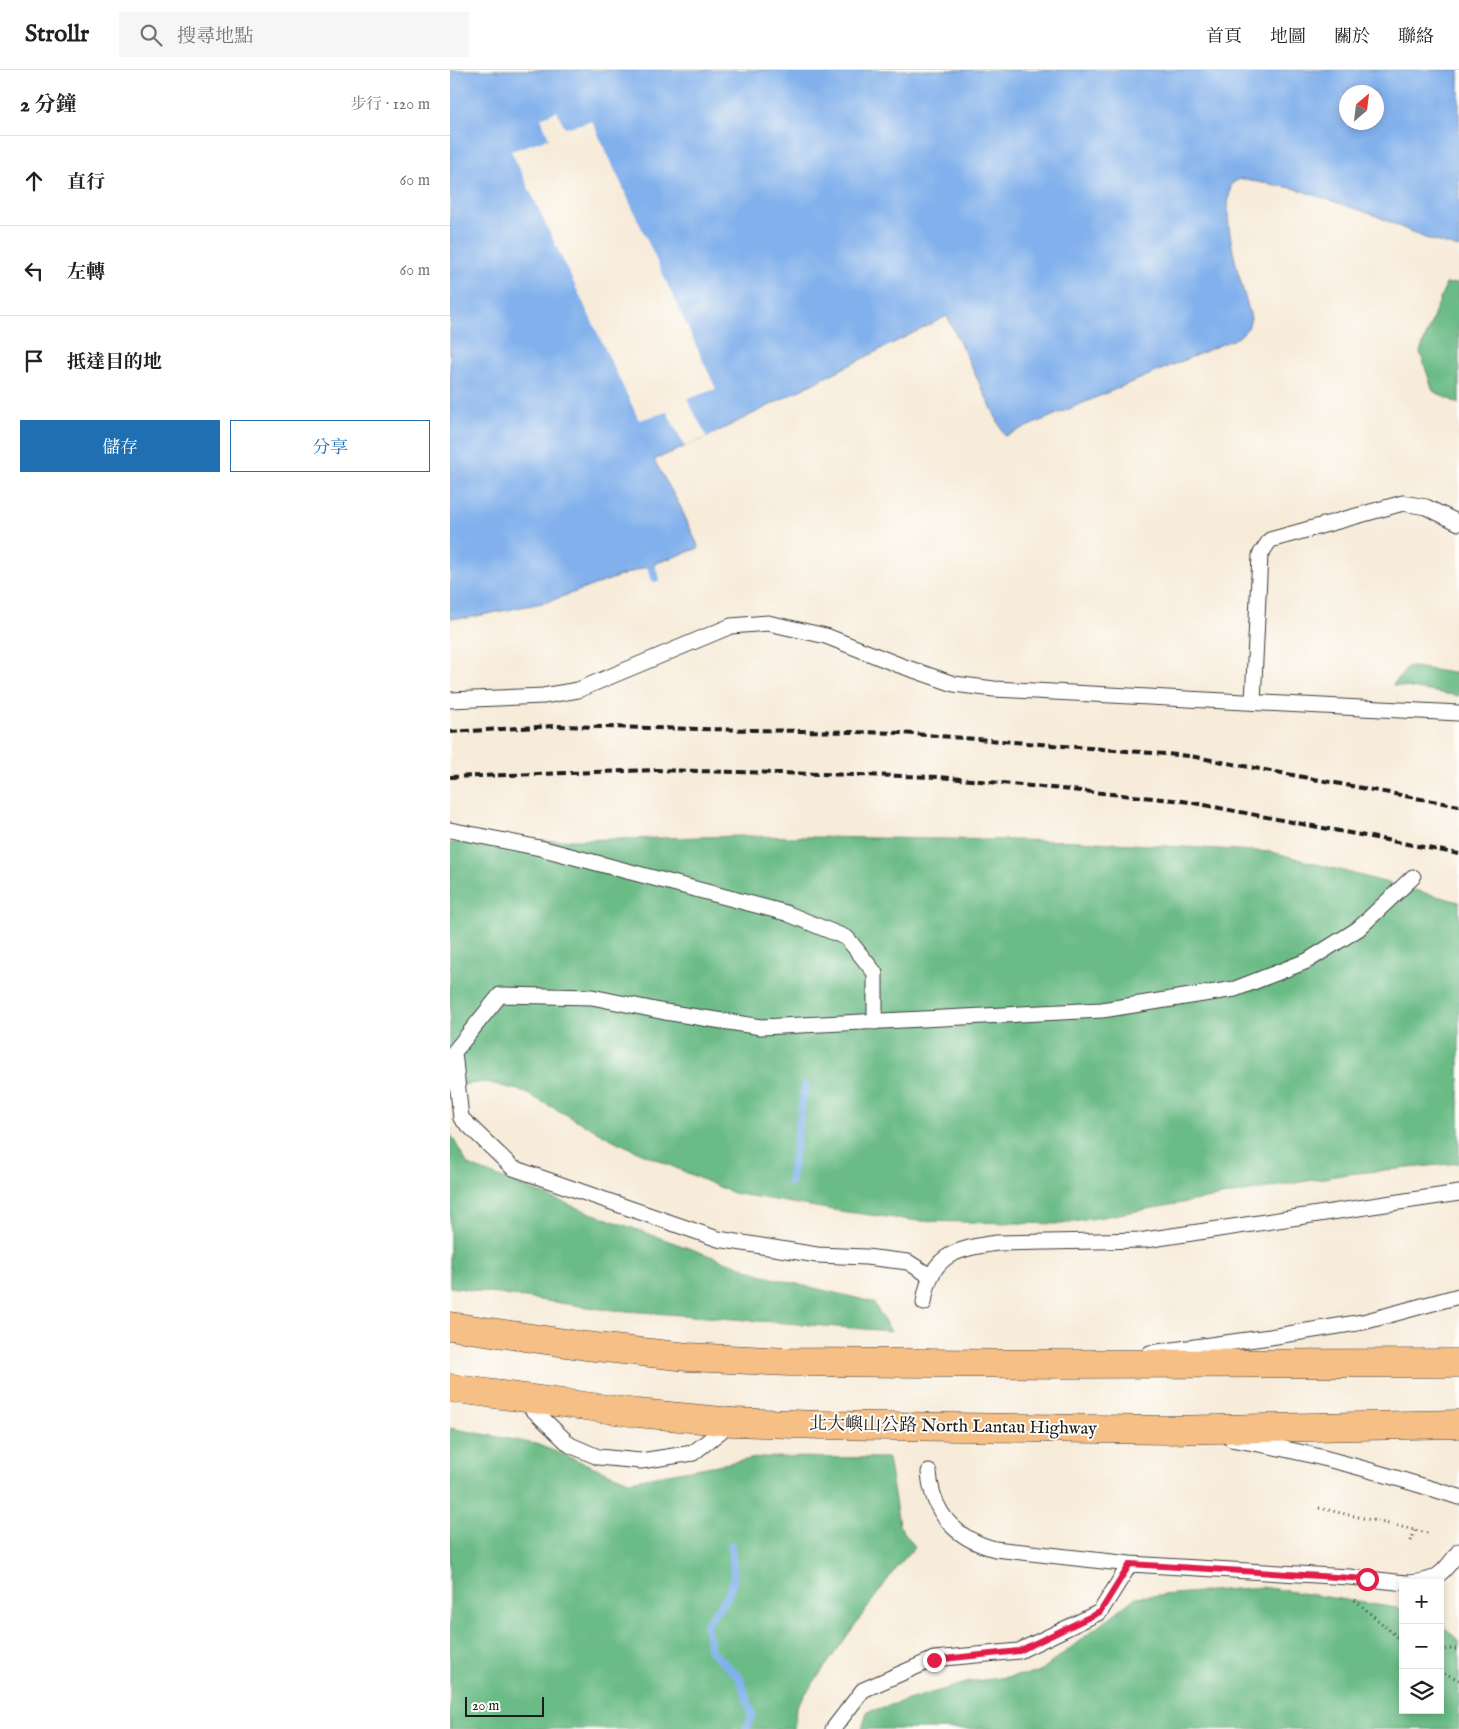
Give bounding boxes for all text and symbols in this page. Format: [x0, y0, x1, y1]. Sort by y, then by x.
search box [119, 12, 469, 57]
text: Strollr [25, 19, 89, 50]
icon: search [137, 21, 165, 49]
text: 搜尋地點 [177, 25, 253, 49]
text: 首頁 [1206, 26, 1242, 49]
text: 地圖 [1270, 26, 1306, 49]
text: 關於 [1334, 26, 1370, 49]
text: 聯絡 [1398, 26, 1434, 49]
north arrow [1339, 85, 1384, 130]
text: 2 分鐘 [20, 92, 76, 119]
text: 步行 · 120 m [350, 95, 430, 115]
icon: ahead [20, 167, 48, 195]
text: 直行 [67, 171, 105, 195]
text: 60 m [400, 171, 430, 191]
icon: left [20, 257, 48, 285]
text: 左轉 [67, 261, 105, 285]
text: 60 m [400, 261, 430, 281]
icon: arrive [20, 347, 48, 375]
text: 抵達目的地 [67, 351, 162, 375]
button: 儲存 [20, 420, 220, 472]
button: 分享 [230, 420, 430, 472]
street label: 北大嶼山公路 North Lantau Highway [809, 1413, 1097, 1441]
route start [1356, 1568, 1379, 1591]
map controls [1399, 1579, 1444, 1714]
button: + [1399, 1579, 1444, 1624]
button: − [1399, 1624, 1444, 1669]
route end [923, 1649, 946, 1672]
button: layers [1399, 1669, 1444, 1714]
scale bar [465, 1694, 544, 1717]
text: 20 m [472, 1697, 499, 1715]

